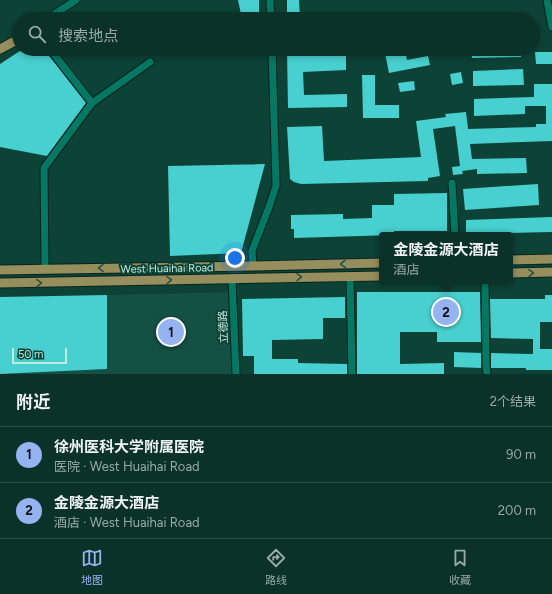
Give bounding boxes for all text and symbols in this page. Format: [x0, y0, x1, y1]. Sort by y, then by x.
search box [12, 12, 540, 56]
icon: search [26, 23, 48, 45]
text: 搜索地点 [58, 27, 118, 45]
popup [379, 232, 513, 284]
text: 金陵金源大酒店 [393, 241, 499, 259]
your location [225, 248, 245, 268]
one-way arrow [340, 260, 346, 268]
street label: West Huaihai Road [120, 261, 214, 276]
text: 酒店 [393, 262, 420, 277]
one-way arrow [98, 263, 104, 272]
one-way arrow [528, 268, 534, 277]
one-way arrow [296, 273, 302, 281]
one-way arrow [166, 276, 172, 284]
one-way arrow [36, 279, 42, 287]
pin: 2 [433, 297, 459, 327]
street label: 立德路 [216, 310, 231, 344]
pin: 1 [158, 317, 184, 347]
scale bar [12, 346, 67, 365]
text: 50 m [18, 348, 43, 361]
text: 附近 [16, 392, 50, 412]
text: 2个结果 [490, 394, 536, 409]
text: 徐州医科大学附属医院 [54, 438, 204, 456]
text: 1 [26, 447, 32, 462]
text: 90 m [506, 447, 536, 462]
text: 医院 · West Huaihai Road [54, 459, 200, 474]
text: 金陵金源大酒店 [54, 494, 159, 512]
text: 2 [25, 503, 33, 518]
text: 200 m [498, 503, 536, 518]
text: 酒店 · West Huaihai Road [54, 515, 200, 530]
tab: 地图 [81, 547, 103, 587]
tab: 路线 [265, 547, 287, 587]
tab: 收藏 [449, 547, 471, 587]

